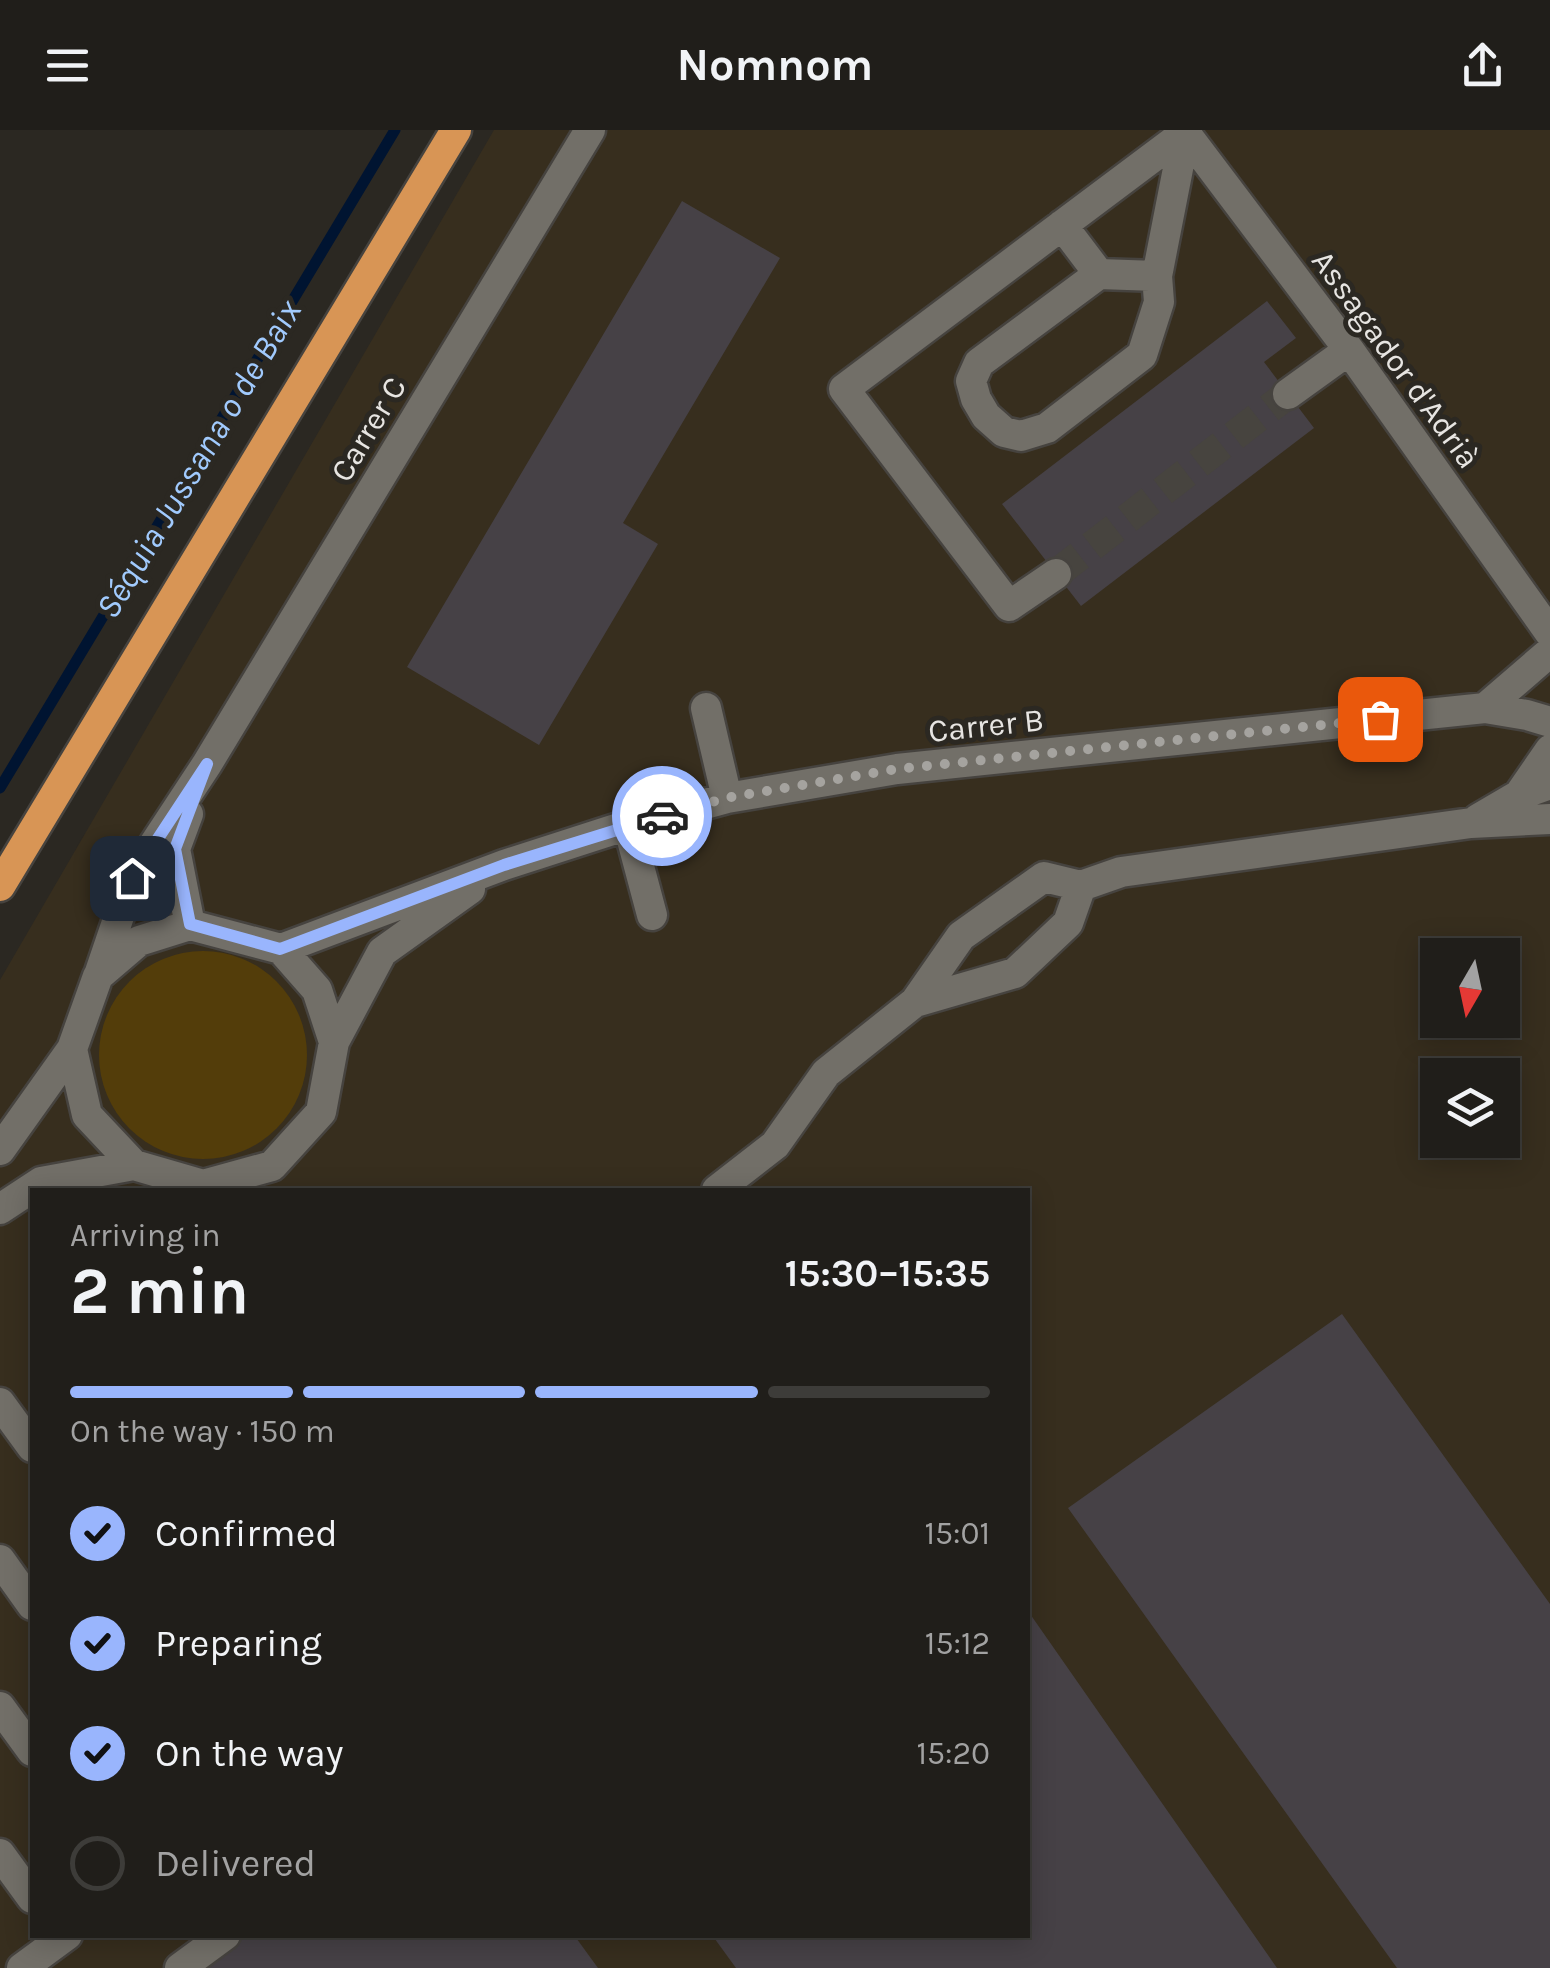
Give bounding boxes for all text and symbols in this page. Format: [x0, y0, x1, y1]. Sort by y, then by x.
icon: menu [40, 38, 95, 93]
icon: share [1455, 38, 1510, 93]
text: Nomnom [677, 39, 873, 91]
street label: Assagador d'Adrià [1304, 243, 1487, 475]
water label: Séquia Jussana o de Baix [87, 292, 310, 626]
street label: Carrer C [323, 370, 414, 488]
pin [1338, 677, 1423, 762]
icon: bag [1353, 692, 1408, 747]
street label: Carrer B [927, 701, 1046, 750]
courier [612, 766, 712, 866]
icon: car [635, 789, 690, 844]
pin [90, 836, 175, 921]
icon: home [105, 851, 160, 906]
north arrow [1420, 938, 1520, 1038]
map controls [1420, 938, 1520, 1158]
button: layers [1420, 1058, 1520, 1158]
text: Arriving in [70, 1217, 221, 1254]
text: 15:30–15:35 [785, 1251, 990, 1296]
text: 2 min [70, 1253, 249, 1329]
text: On the way · 150 m [70, 1413, 335, 1450]
icon: check [70, 1506, 125, 1561]
text: Confirmed [155, 1511, 338, 1556]
text: 15:01 [924, 1515, 990, 1552]
icon: check [70, 1616, 125, 1671]
text: Preparing [155, 1621, 322, 1666]
text: 15:12 [925, 1625, 990, 1662]
icon: check [70, 1726, 125, 1781]
text: On the way [155, 1731, 343, 1776]
text: 15:20 [916, 1735, 990, 1772]
text: Delivered [155, 1841, 316, 1886]

